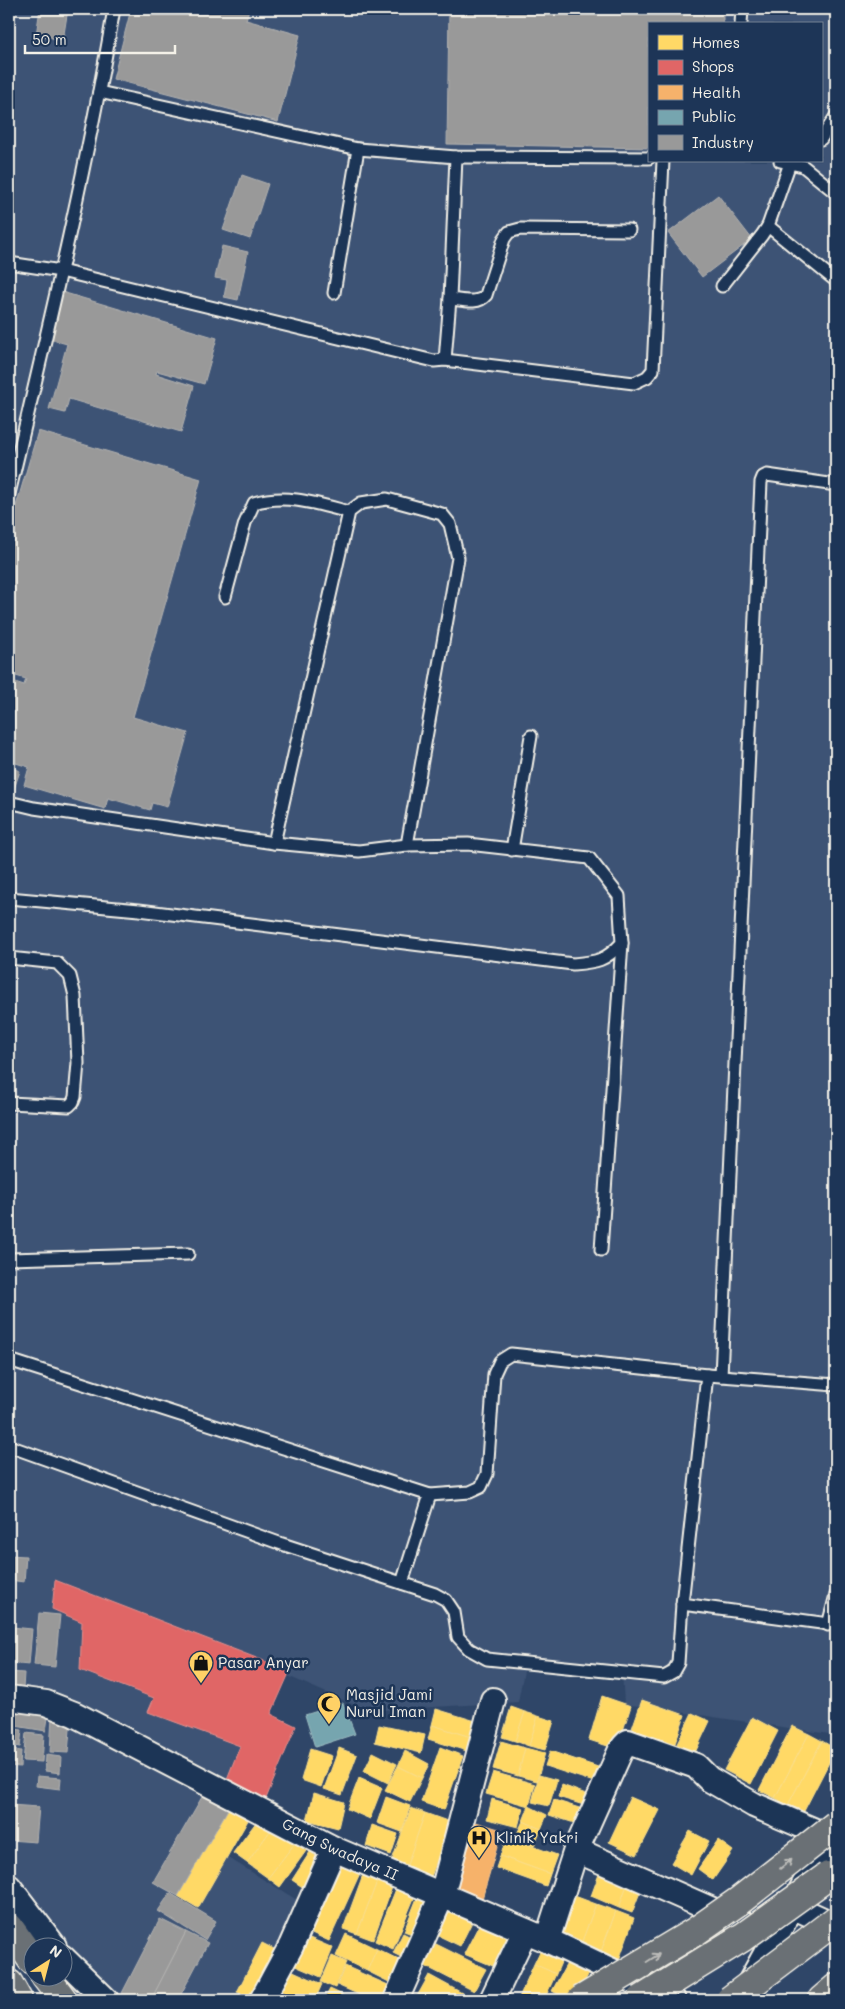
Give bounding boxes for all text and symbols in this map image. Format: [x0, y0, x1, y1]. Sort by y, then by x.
scale bar [25, 22, 175, 54]
legend [648, 22, 822, 162]
text: 50 m [32, 29, 67, 49]
text: Homes [692, 32, 740, 52]
text: Shops [692, 56, 734, 76]
text: Health [692, 82, 740, 102]
text: Public [692, 106, 736, 126]
text: Industry [692, 132, 754, 152]
shop icon: Pasar Anyar [188, 1650, 214, 1684]
place label: Pasar Anyar [218, 1652, 309, 1672]
place label: Masjid Jami Nurul Iman [346, 1684, 433, 1721]
mosque icon: Masjid Jami Nurul Iman [316, 1691, 342, 1725]
street label: Gang Swadaya II [279, 1813, 402, 1884]
hospital icon: Klinik Yakri [466, 1825, 492, 1859]
place label: Klinik Yakri [496, 1827, 578, 1847]
one-way arrow [779, 1859, 792, 1870]
north arrow [22, 1936, 72, 1986]
text: N [46, 1940, 66, 1962]
one-way arrow [646, 1953, 660, 1963]

